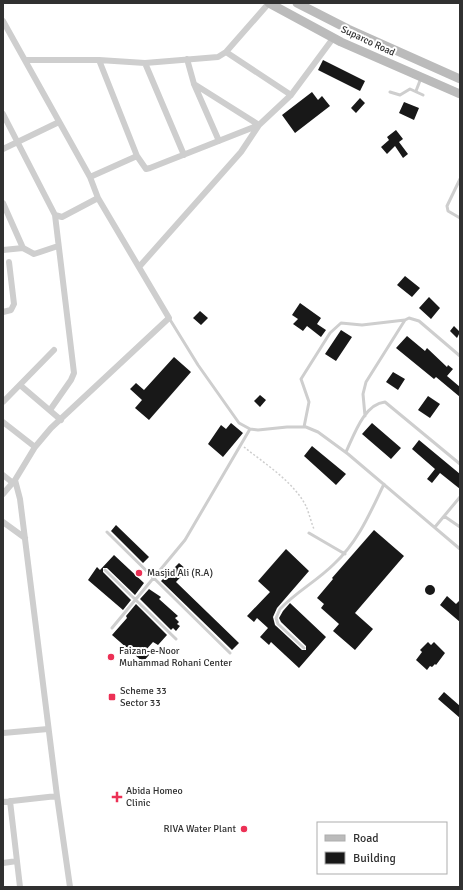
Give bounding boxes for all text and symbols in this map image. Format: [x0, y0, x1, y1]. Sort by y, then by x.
street label: Suparco Road [339, 23, 397, 59]
place label: Masjid Ali (R.A) [147, 567, 213, 579]
marker: Masjid Ali (R.A) [134, 568, 144, 578]
place label: Faizan-e-Noor Muhammad Rohani Center [119, 645, 232, 669]
marker: Faizan-e-Noor Muhammad Rohani Center [106, 652, 116, 662]
place label: Scheme 33 Sector 33 [120, 685, 167, 709]
marker: Scheme 33 Sector 33 [107, 692, 117, 702]
place label: Abida Homeo Clinic [126, 785, 183, 809]
marker: Abida Homeo Clinic [111, 791, 123, 803]
legend [317, 822, 447, 874]
place label: RIVA Water Plant [163, 823, 236, 835]
marker: RIVA Water Plant [239, 824, 249, 834]
text: Road [353, 831, 379, 846]
text: Building [353, 851, 396, 866]

